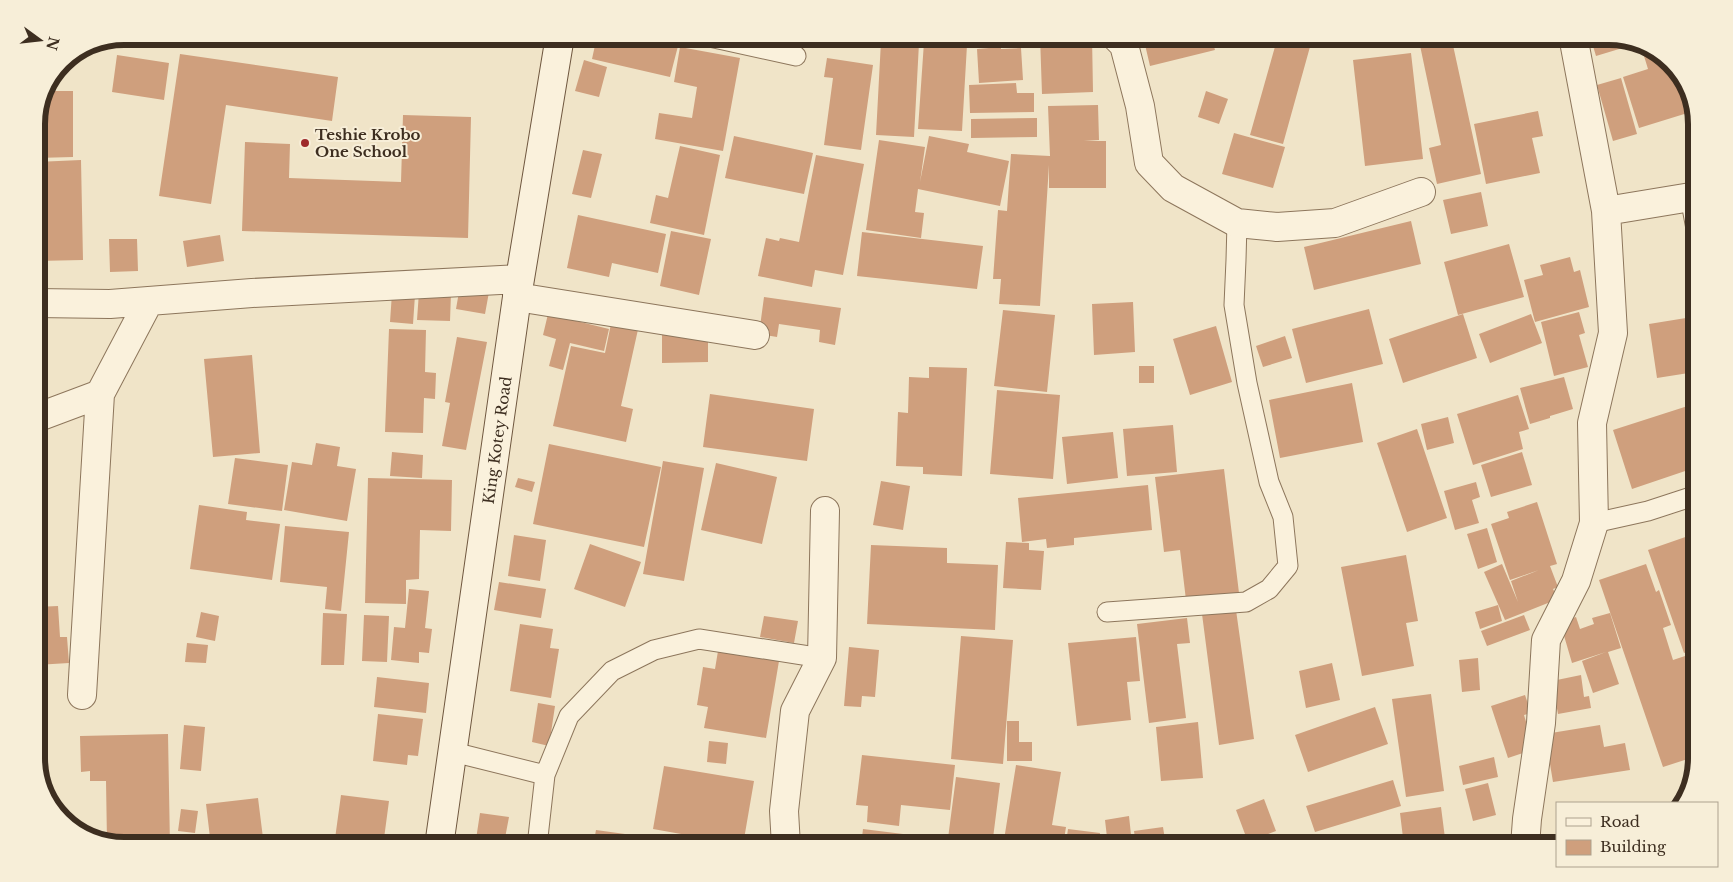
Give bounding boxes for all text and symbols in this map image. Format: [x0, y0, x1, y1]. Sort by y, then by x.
north arrow [15, 15, 65, 65]
text: N [42, 35, 63, 52]
place label: Teshie Krobo One School [315, 125, 421, 161]
marker: Teshie Krobo One School [299, 137, 311, 149]
street label: King Kotey Road [478, 375, 515, 505]
legend [1556, 802, 1718, 867]
text: Road [1600, 812, 1640, 831]
text: Building [1600, 837, 1667, 856]

